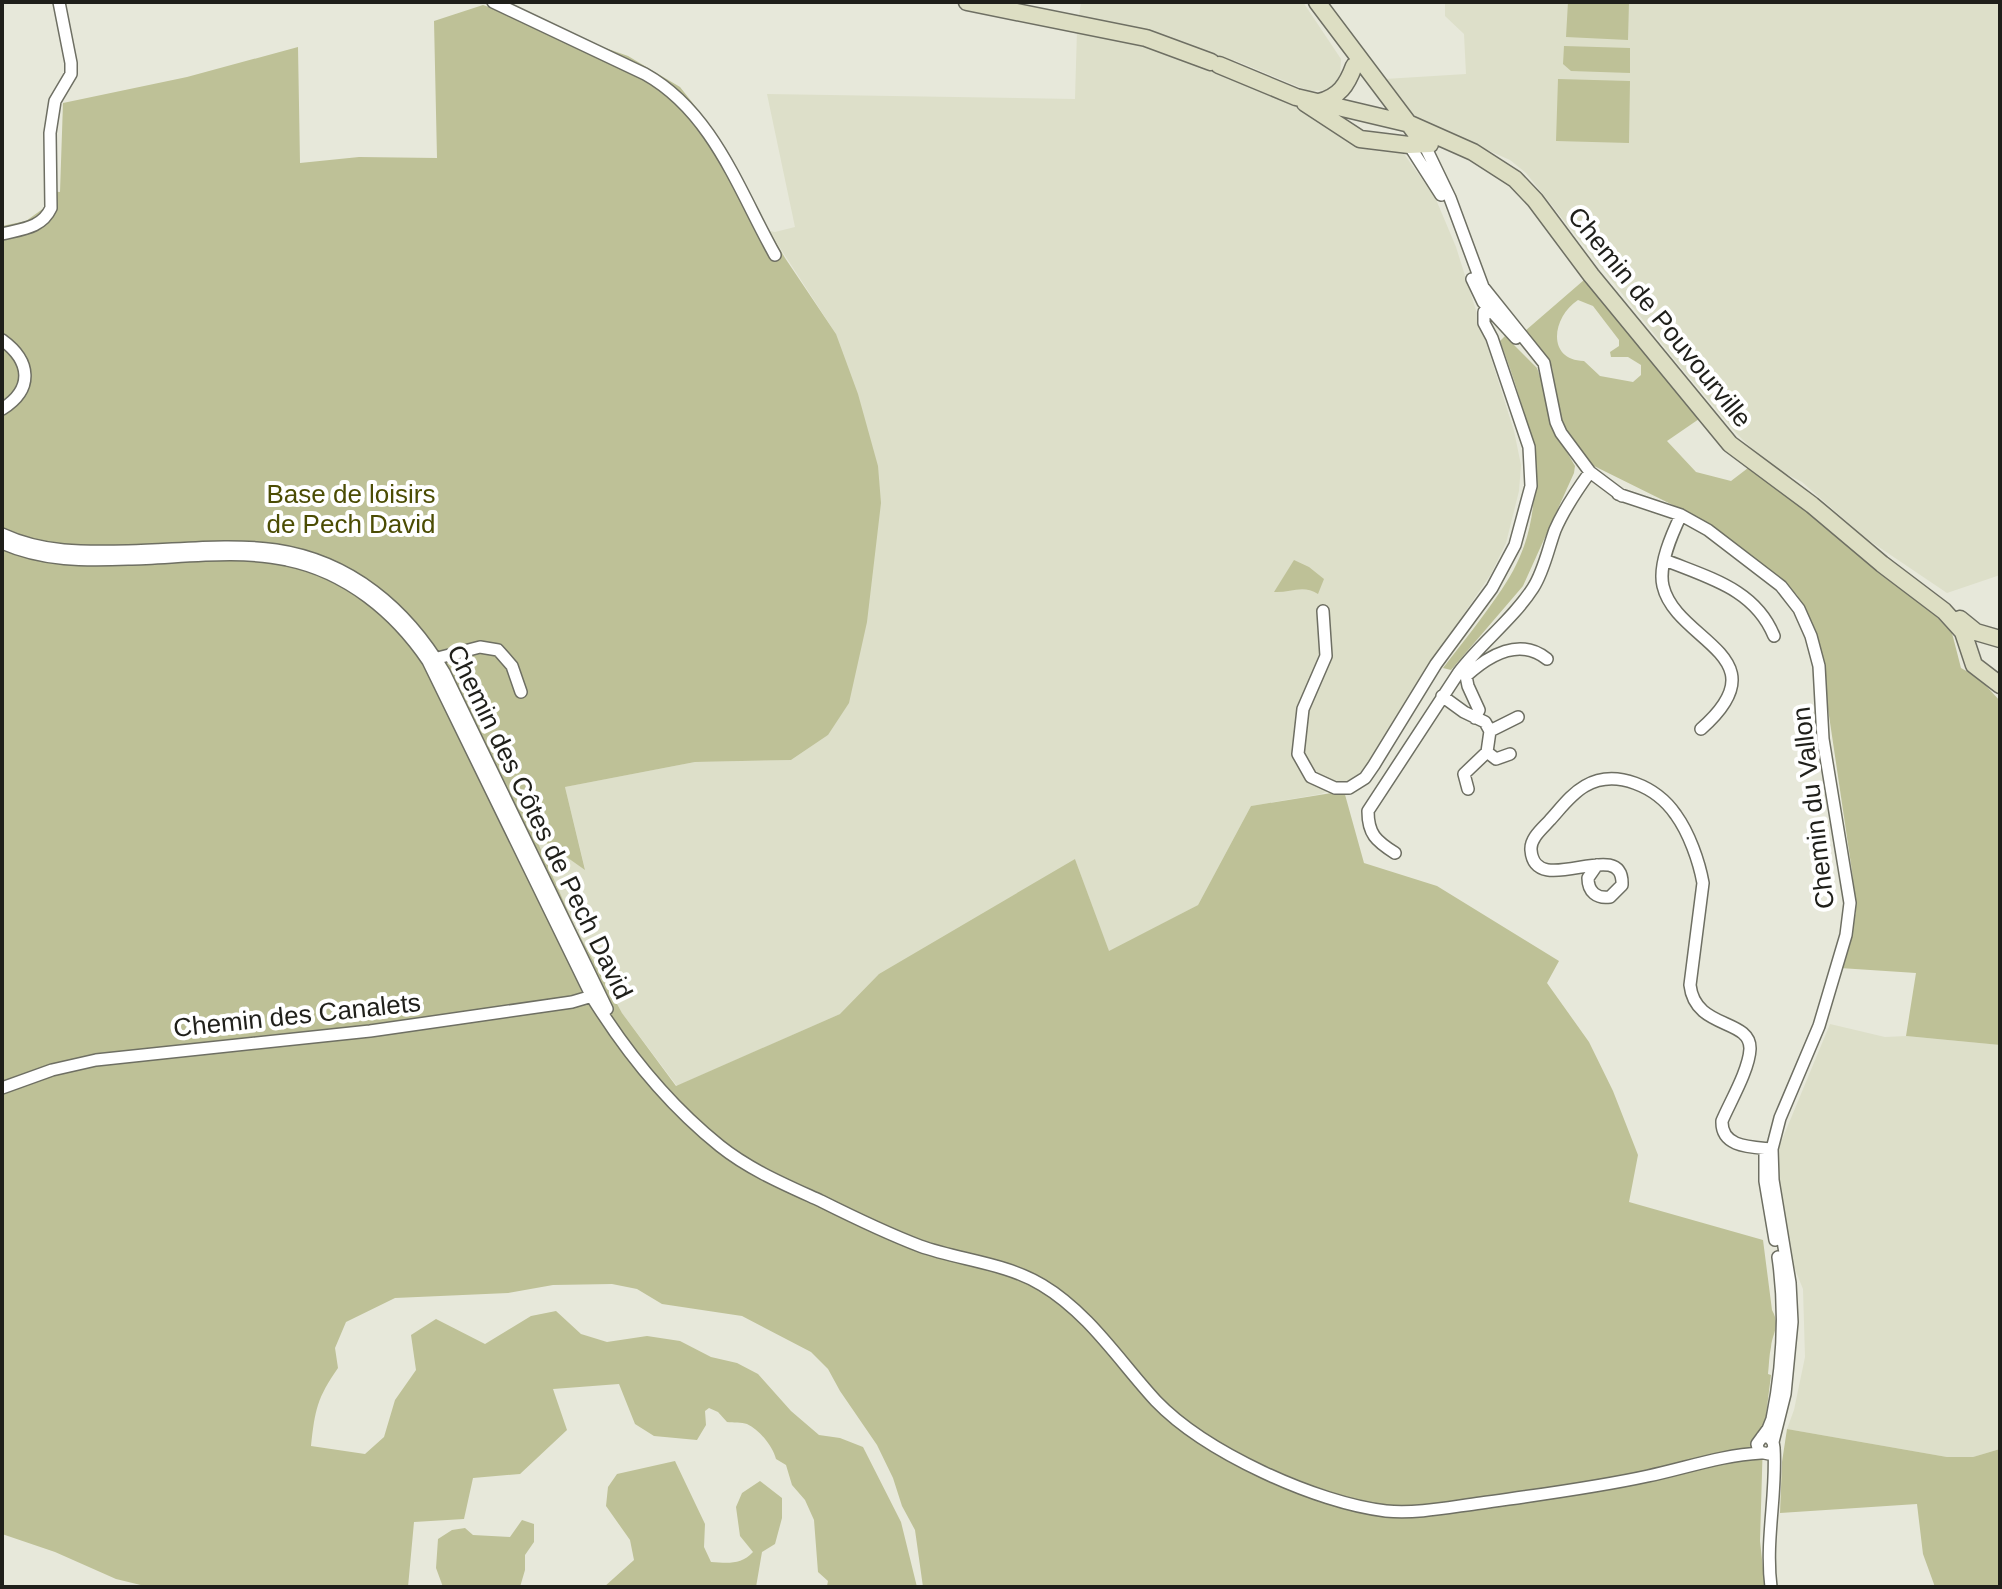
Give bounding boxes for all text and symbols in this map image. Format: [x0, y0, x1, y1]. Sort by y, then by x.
street label: Chemin de Pouvourville [1562, 201, 1758, 433]
park label: Base de loisirs de Pech David [266, 479, 436, 539]
street label: Chemin des Côtes de Pech David [441, 640, 639, 1004]
street label: Chemin du Vallon [1786, 705, 1840, 911]
street label: Chemin des Canalets [172, 987, 422, 1043]

